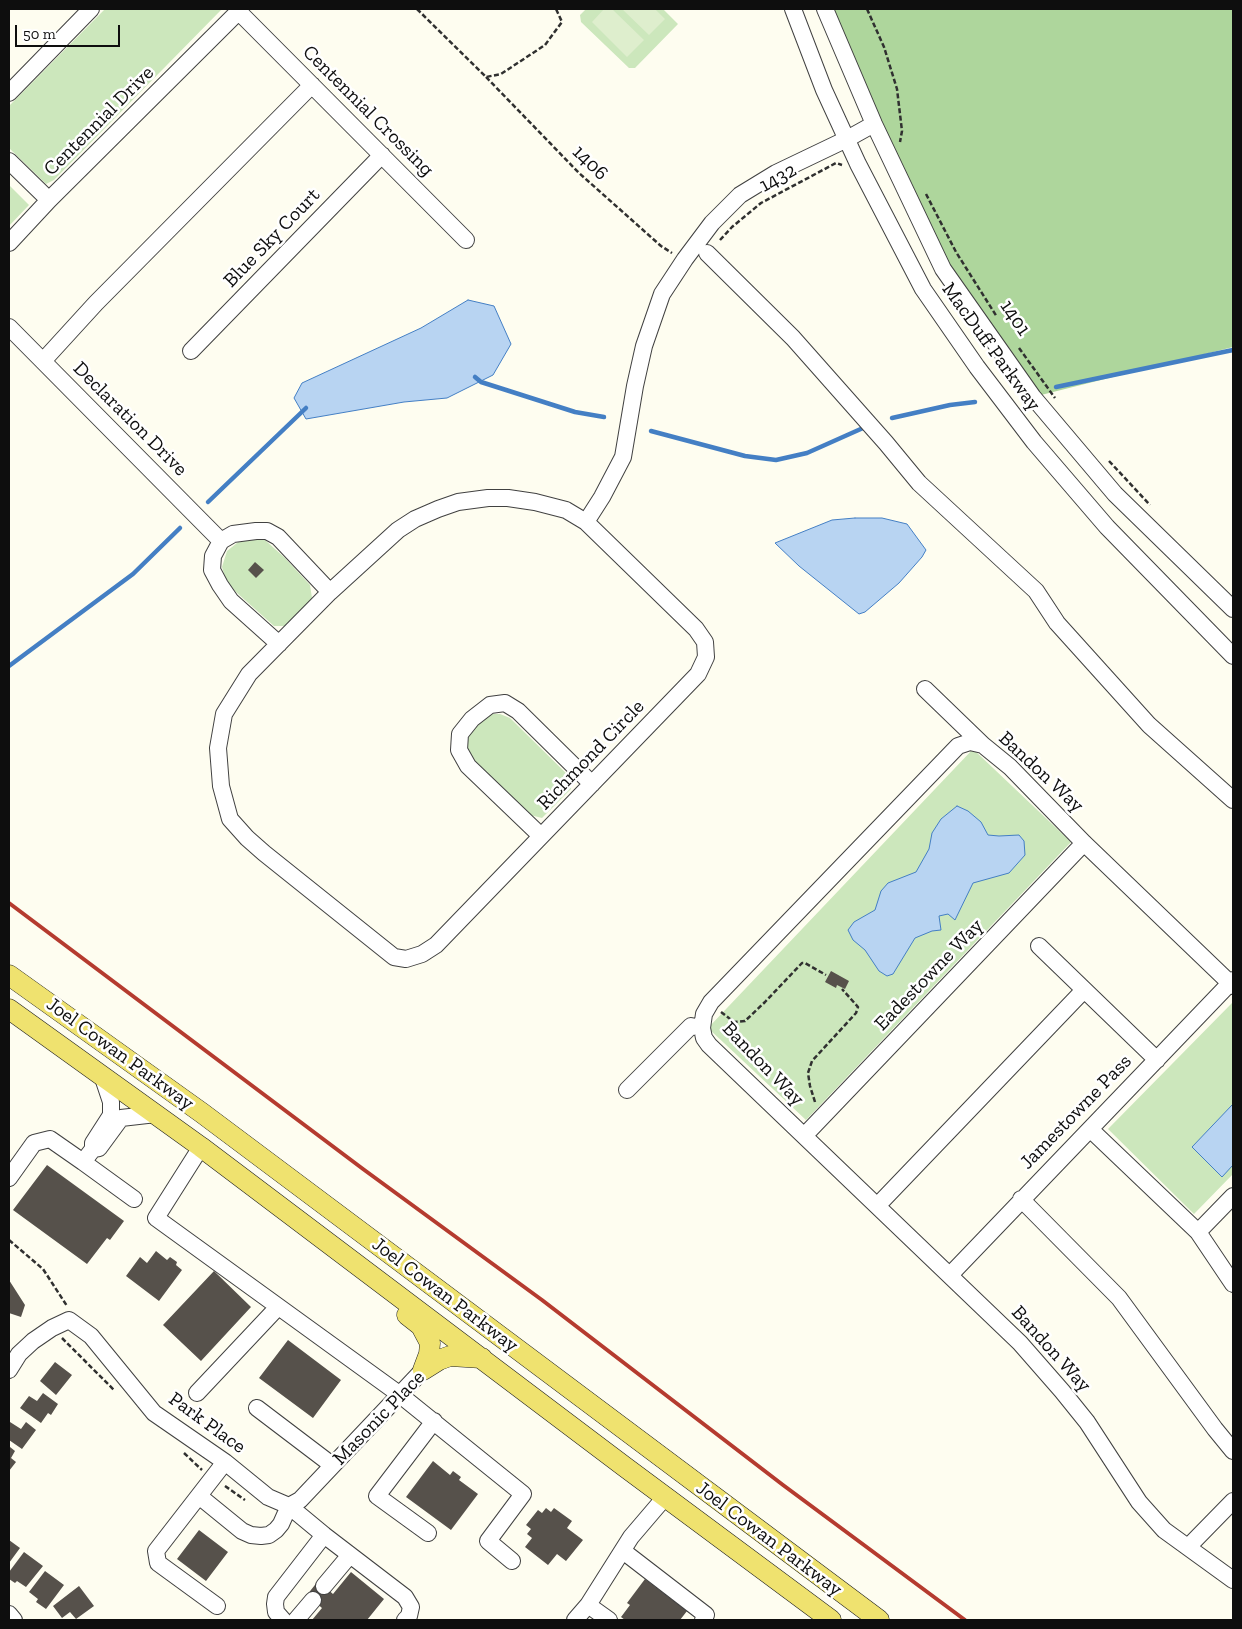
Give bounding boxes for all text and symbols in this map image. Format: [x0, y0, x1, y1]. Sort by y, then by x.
scale bar [18, 15, 122, 47]
text: 50 m [23, 25, 56, 43]
street label: Centennial Crossing [297, 40, 439, 182]
street label: Centennial Drive [39, 61, 159, 181]
street label: 1406 [567, 140, 613, 186]
street label: 1432 [755, 158, 801, 198]
street label: Blue Sky Court [219, 183, 325, 293]
street label: MacDuff Parkway [936, 278, 1046, 416]
street label: 1401 [995, 296, 1035, 340]
street label: Declaration Drive [68, 357, 192, 481]
street label: Richmond Circle [532, 695, 650, 815]
street label: Bandon Way [993, 726, 1089, 818]
street label: Eadestowne Way [870, 914, 988, 1036]
street label: Joel Cowan Parkway [42, 992, 198, 1116]
street label: Bandon Way [717, 1017, 809, 1111]
street label: Jamestowne Pass [1015, 1050, 1137, 1174]
street label: Joel Cowan Parkway [367, 1232, 523, 1358]
street label: Bandon Way [1006, 1301, 1096, 1397]
street label: Masonic Place [328, 1366, 430, 1470]
street label: Park Place [164, 1387, 250, 1459]
street label: Joel Cowan Parkway [691, 1476, 847, 1602]

